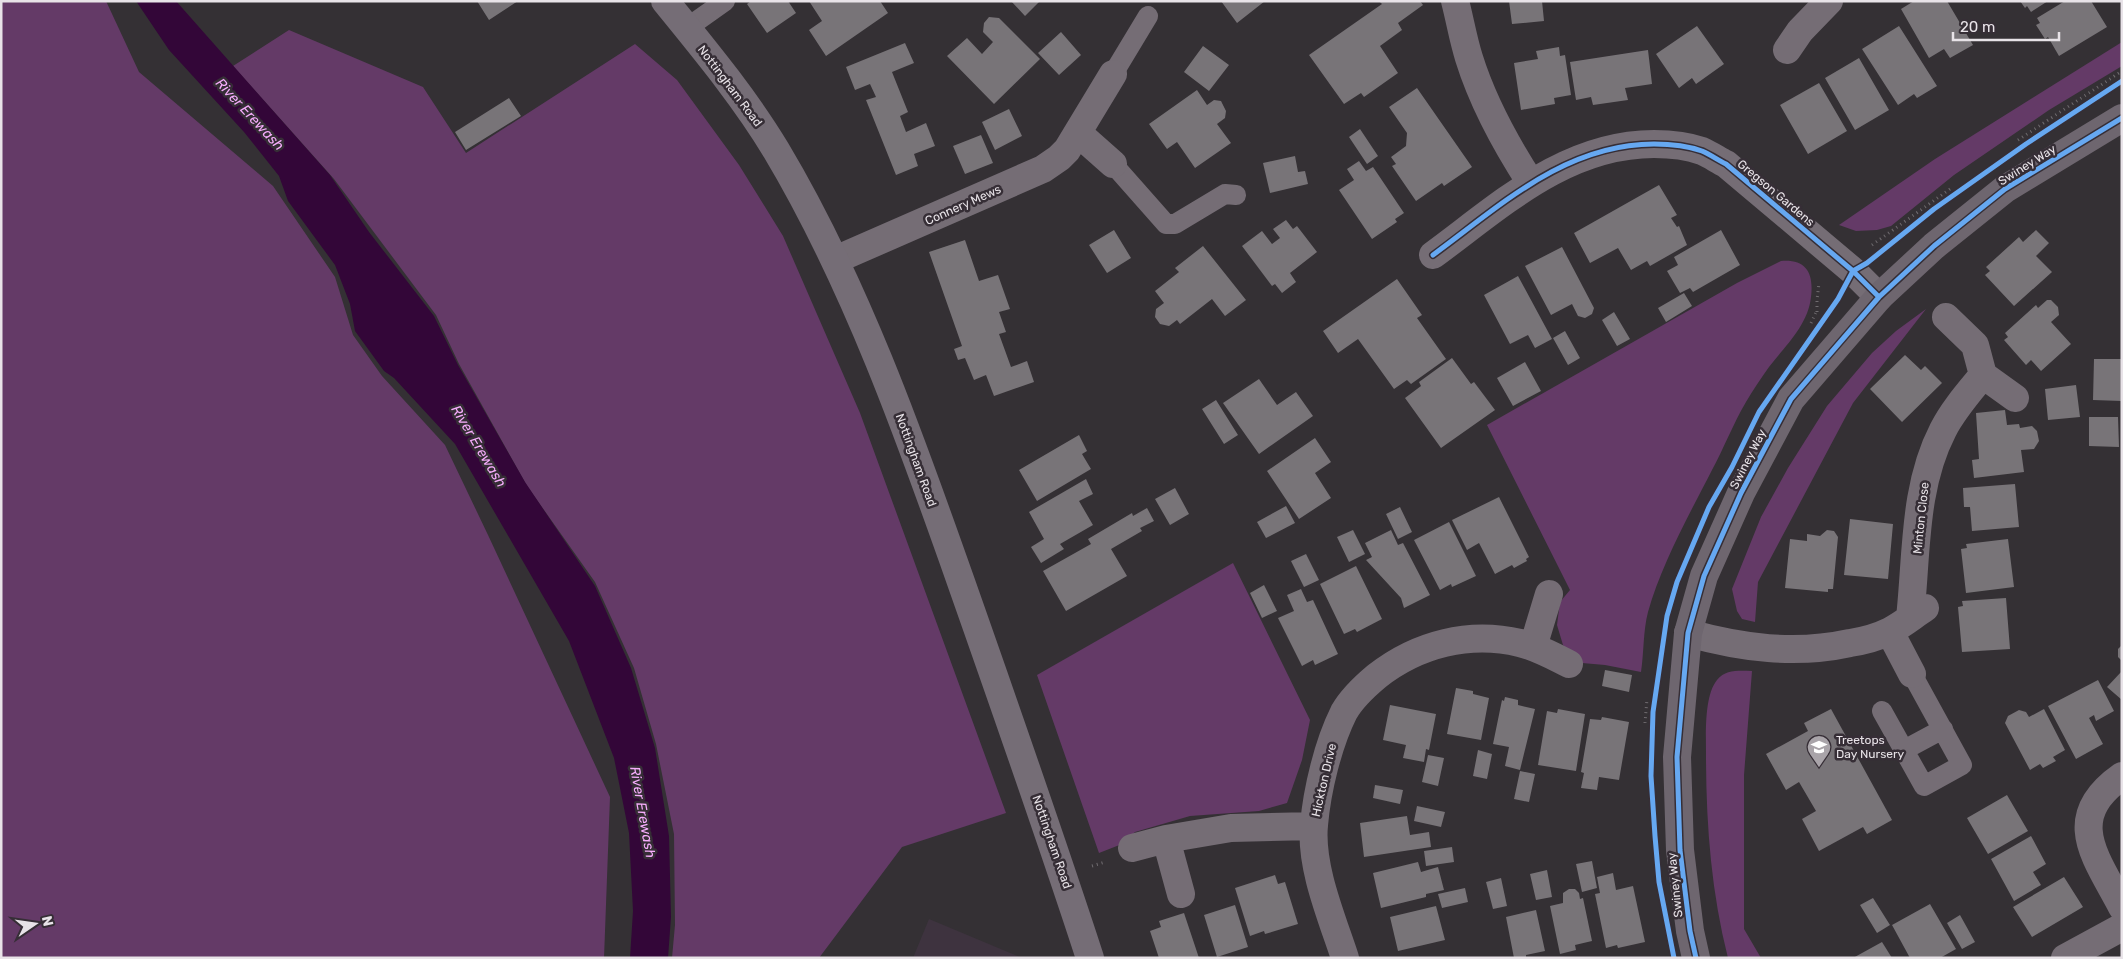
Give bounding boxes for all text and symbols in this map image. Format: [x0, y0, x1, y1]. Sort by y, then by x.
scale bar [1953, 10, 2059, 42]
text: 20 m [1960, 18, 1995, 36]
street label: Nottingham Road [695, 43, 765, 129]
water label: River Erewash [212, 75, 288, 154]
street label: Swiney Way [1996, 142, 2059, 188]
street label: Gregson Gardens [1735, 157, 1817, 229]
street label: Connery Mews [923, 182, 1003, 228]
water label: River Erewash [447, 402, 510, 490]
street label: Nottingham Road [893, 412, 939, 508]
street label: Swiney Way [1727, 426, 1769, 491]
street label: Minton Close [1910, 481, 1932, 555]
place label: Treetops Day Nursery [1836, 733, 1905, 761]
school or university icon: Treetops Day Nursery [1806, 734, 1832, 768]
street label: Hickton Drive [1309, 742, 1339, 818]
water label: River Erewash [626, 765, 659, 859]
street label: Nottingham Road [1029, 793, 1075, 891]
street label: Swiney Way [1665, 851, 1685, 918]
north arrow [10, 899, 60, 949]
text: N [38, 914, 57, 928]

